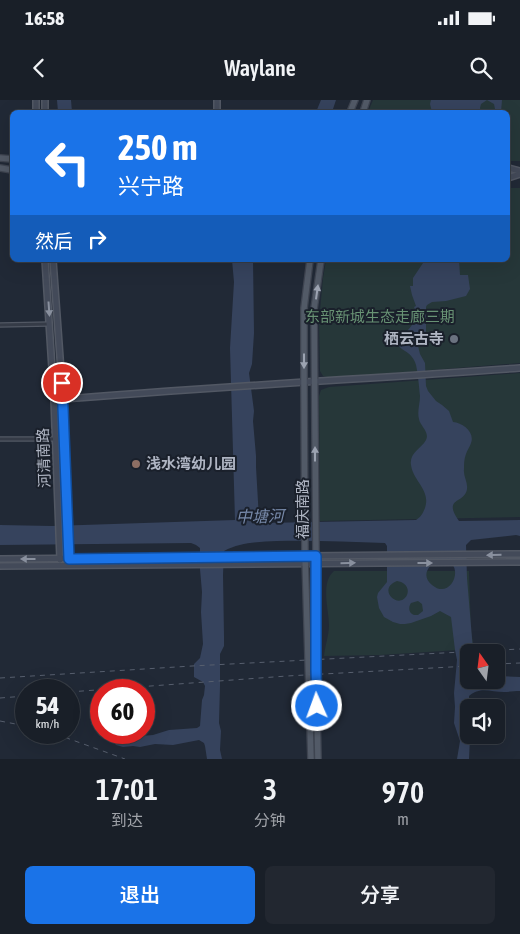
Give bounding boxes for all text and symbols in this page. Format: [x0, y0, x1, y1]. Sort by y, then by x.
text: 16:58 [25, 7, 64, 29]
icon: back [25, 54, 53, 82]
icon: search [467, 54, 495, 82]
text: Waylane [224, 55, 296, 81]
text: 250 m [118, 127, 197, 167]
icon: left [35, 130, 100, 195]
text: 兴宁路 [118, 173, 184, 199]
icon: right [83, 225, 111, 253]
text: 然后 [35, 230, 73, 252]
one-way arrow [313, 283, 321, 299]
one-way arrow [45, 301, 53, 317]
park label: 东部新城生态走廊三期 [305, 308, 455, 325]
place label: 栖云古寺 [384, 330, 444, 347]
marker: 栖云古寺 [448, 333, 460, 345]
one-way arrow [300, 353, 308, 369]
pin [41, 362, 83, 404]
icon: arrive [48, 369, 76, 397]
street label: 河清南路 [34, 428, 53, 488]
one-way arrow [311, 446, 319, 462]
place label: 浅水湾幼儿园 [146, 455, 236, 472]
marker: 浅水湾幼儿园 [130, 458, 142, 470]
street label: 福庆南路 [294, 479, 311, 539]
water label: 中塘河 [236, 507, 287, 525]
one-way arrow [486, 551, 502, 559]
one-way arrow [20, 555, 36, 563]
one-way arrow [340, 559, 356, 567]
one-way arrow [417, 559, 433, 567]
north arrow [460, 644, 505, 689]
map controls [460, 644, 505, 744]
speed limit sign: 60 [90, 679, 155, 744]
position arrow [290, 679, 342, 731]
text: 54 [36, 691, 59, 719]
button: sound [460, 699, 505, 744]
text: km/h [36, 717, 59, 731]
text: 17:01 [96, 772, 158, 806]
text: 3 [263, 772, 277, 806]
text: 970 [382, 775, 424, 809]
text: m [397, 810, 409, 828]
text: 到达 [111, 811, 143, 829]
text: 分钟 [254, 811, 286, 829]
button: 退出 [25, 866, 255, 924]
button: 分享 [265, 866, 495, 924]

